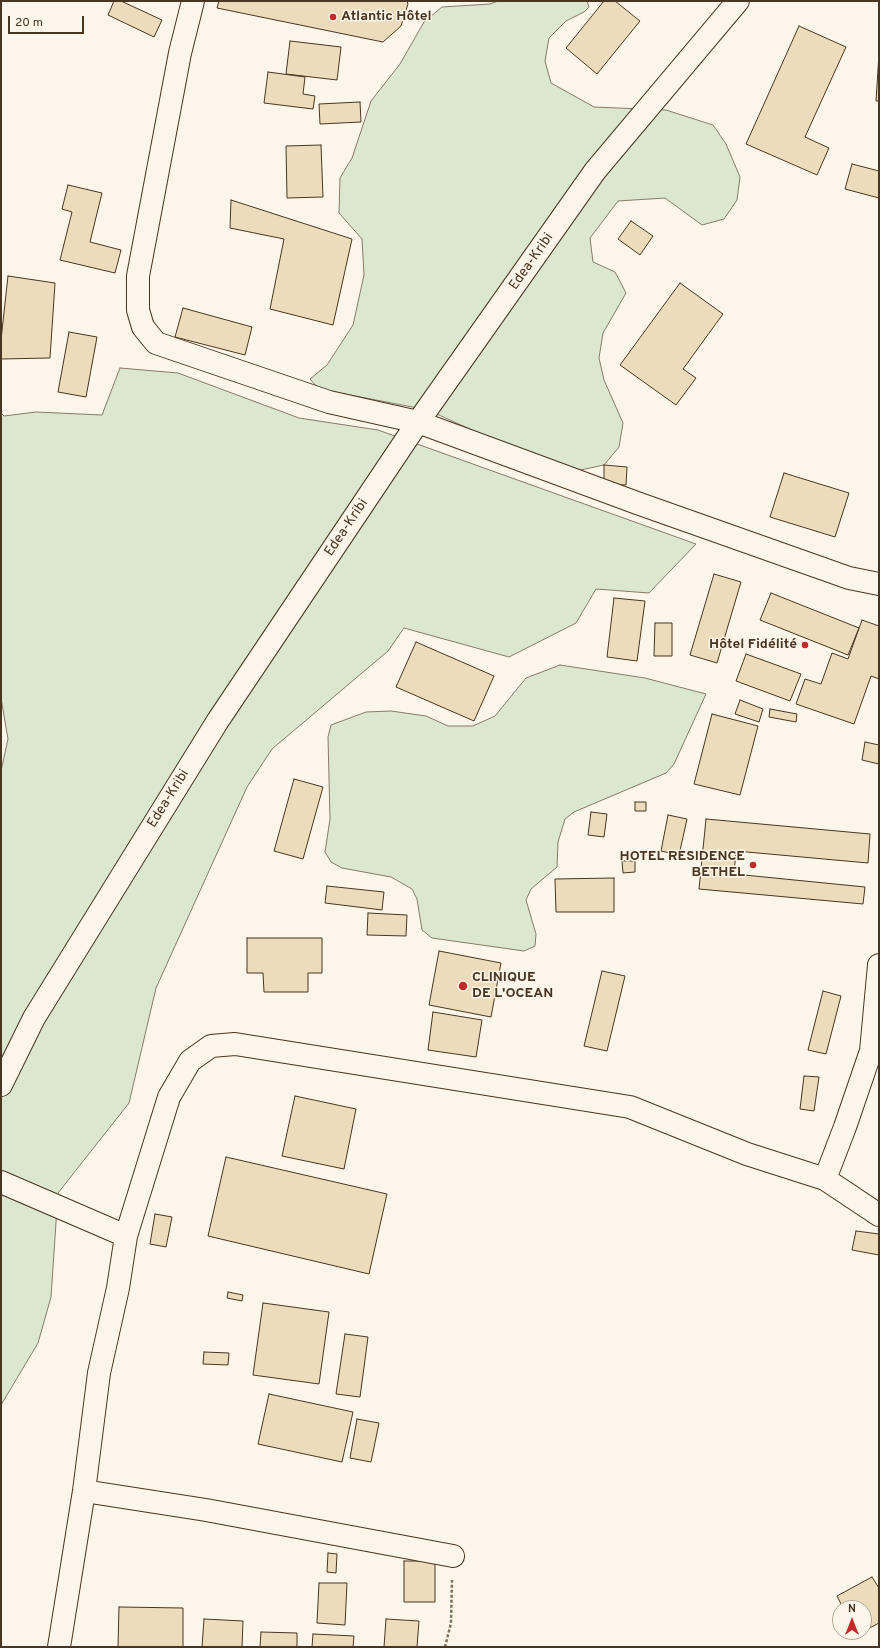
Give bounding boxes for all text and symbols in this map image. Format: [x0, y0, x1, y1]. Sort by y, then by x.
scale bar [10, 8, 86, 34]
place label: Atlantic Hôtel [341, 9, 432, 25]
marker: Atlantic Hôtel [328, 12, 338, 22]
text: 20 m [15, 15, 43, 31]
street label: Edea-Kribi [506, 230, 558, 294]
street label: Edea-Kribi [322, 496, 372, 560]
place label: Hôtel Fidélité [709, 637, 797, 653]
marker: Hôtel Fidélité [800, 640, 810, 650]
street label: Edea-Kribi [144, 767, 194, 831]
place label: HOTEL RESIDENCE BETHEL [620, 849, 745, 882]
marker: HOTEL RESIDENCE BETHEL [748, 860, 758, 870]
place label: CLINIQUE DE L'OCEAN [472, 970, 553, 1002]
marker: CLINIQUE DE L'OCEAN [457, 980, 469, 992]
north arrow [832, 1600, 872, 1640]
text: N [848, 1602, 856, 1616]

